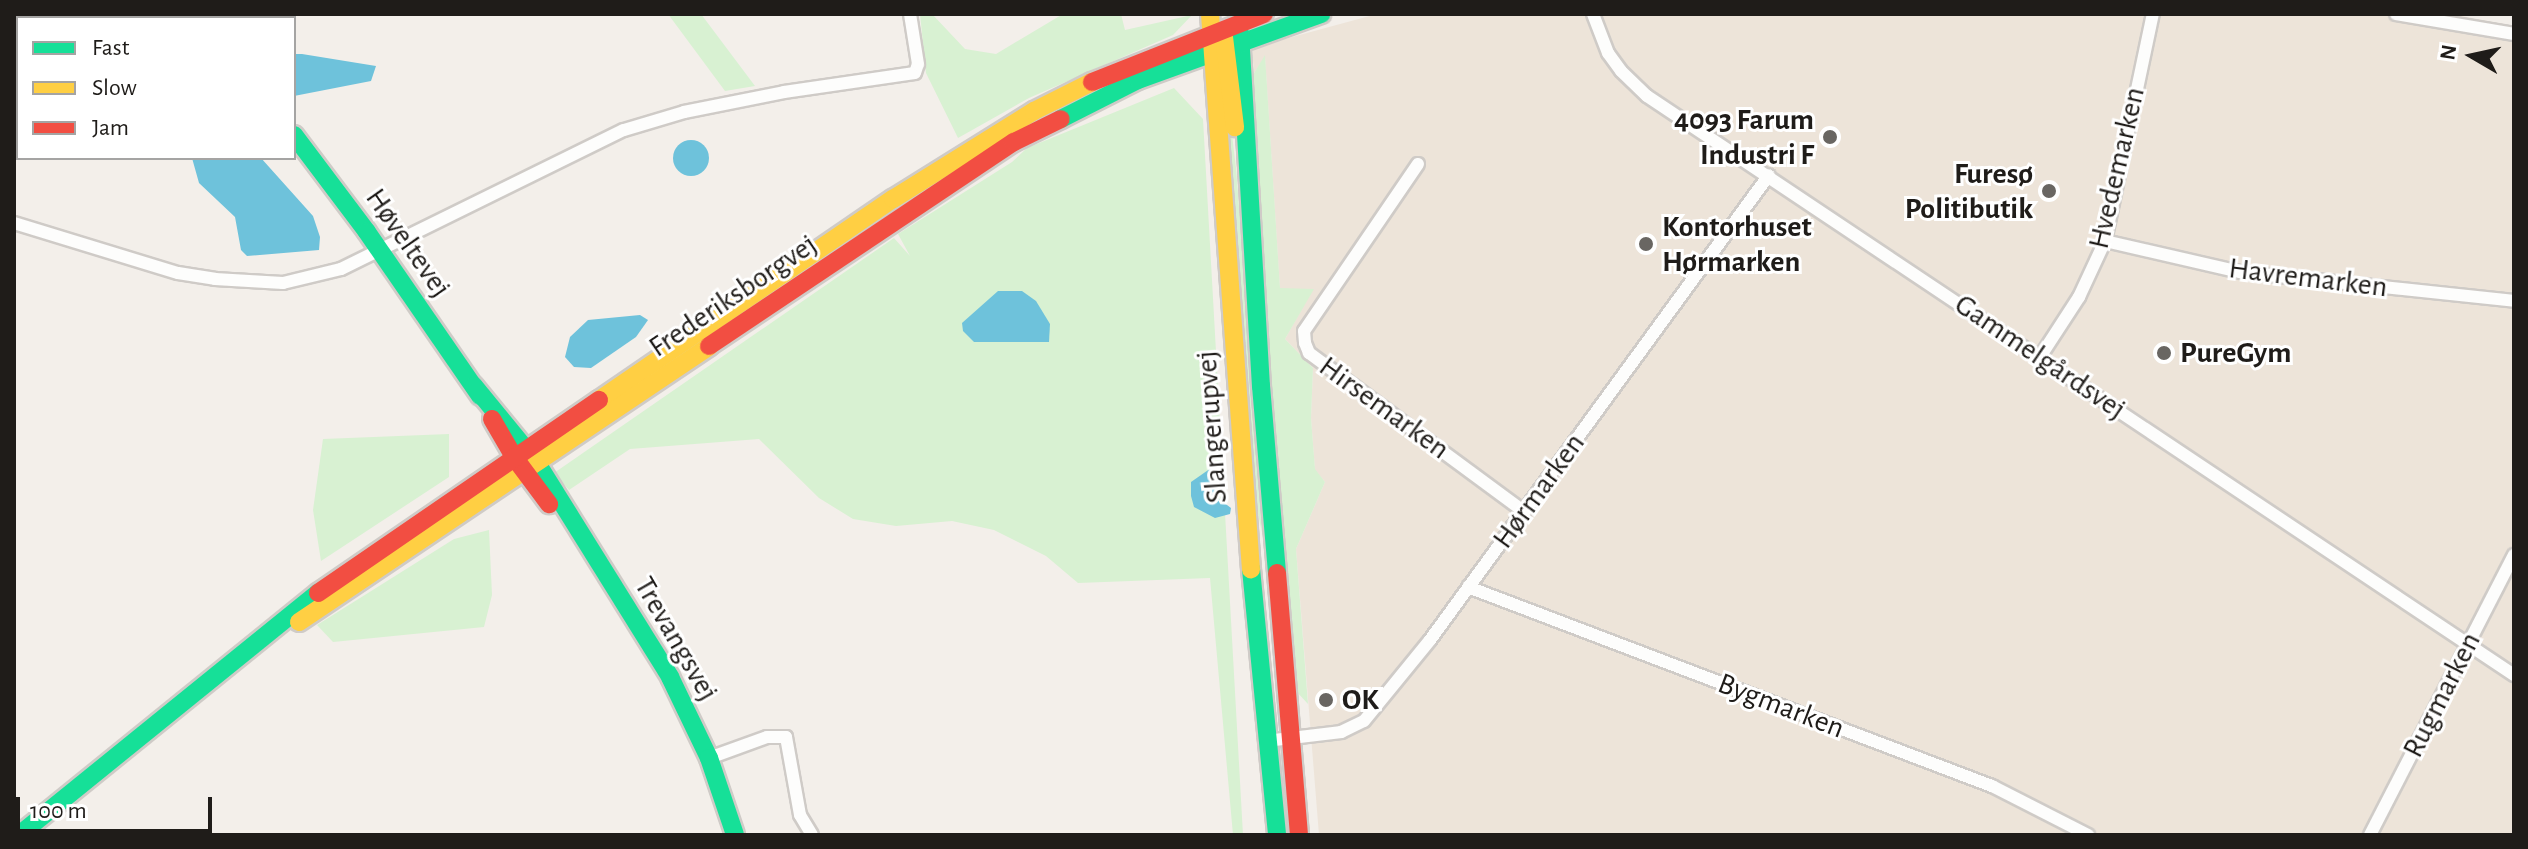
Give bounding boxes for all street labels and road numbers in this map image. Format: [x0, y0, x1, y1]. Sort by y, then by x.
street label: Hvedemarken [2081, 84, 2153, 252]
street label: Høveltevej [357, 182, 459, 304]
street label: Frederiksborgvej [642, 227, 824, 365]
street label: Havremarken [2227, 250, 2389, 306]
street label: Gammelgårdsvej [1948, 287, 2132, 427]
street label: Hirsemarken [1312, 349, 1456, 467]
street label: Slangerupvej [1189, 350, 1235, 504]
street label: Hørmarken [1485, 426, 1593, 556]
street label: Trevangsvej [626, 571, 726, 707]
street label: Rugmarken [2395, 626, 2489, 764]
street label: Bygmarken [1713, 665, 1849, 747]

